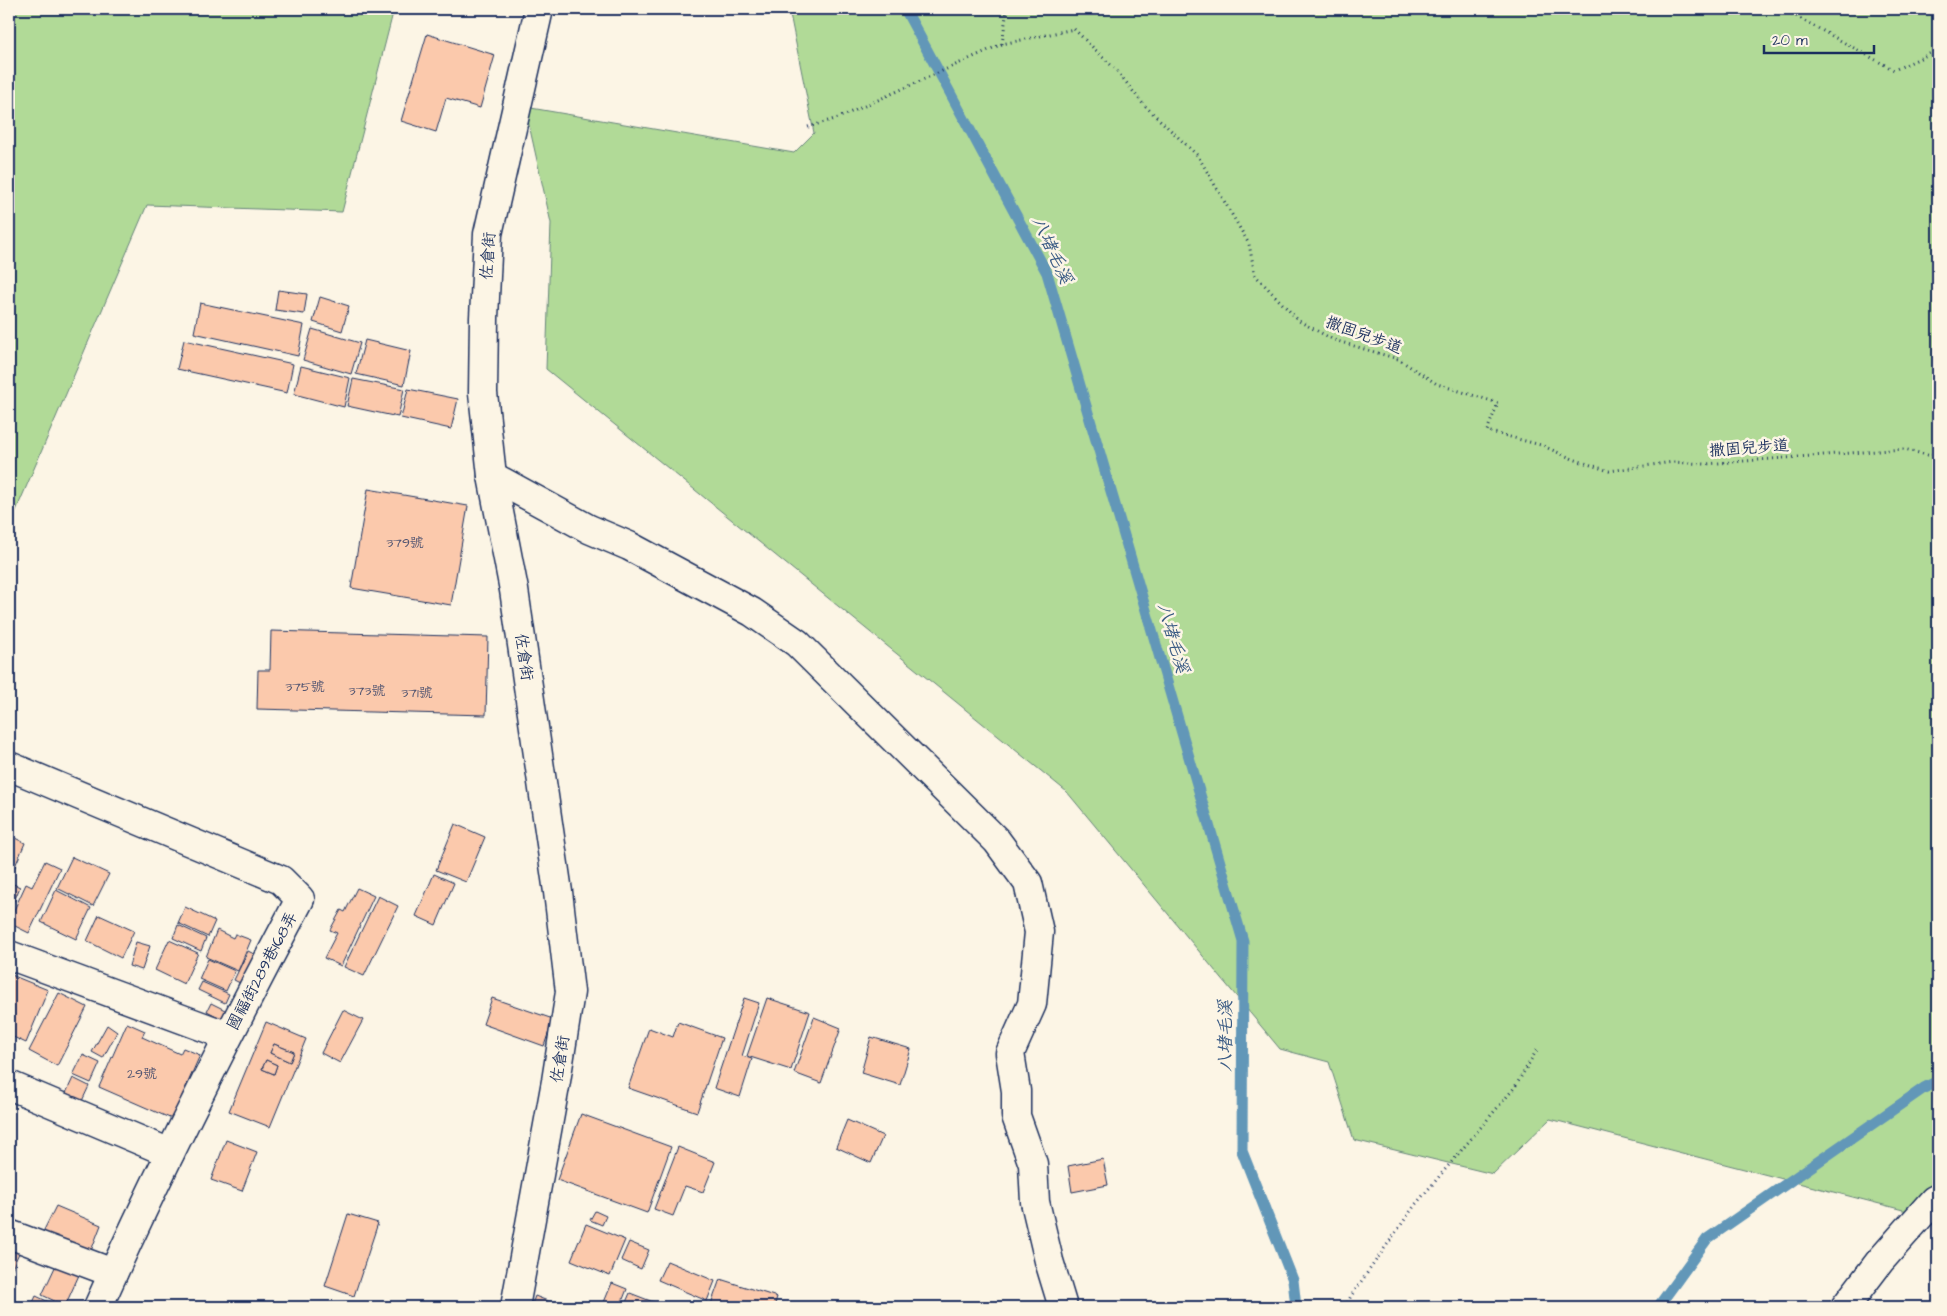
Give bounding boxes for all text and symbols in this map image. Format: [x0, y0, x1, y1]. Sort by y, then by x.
scale bar [1764, 22, 1874, 54]
text: 20 m [1772, 30, 1808, 51]
water label: 八堵毛溪 [1025, 212, 1079, 289]
street label: 佐倉街 [475, 231, 501, 281]
street label: 撒固兒步道 [1323, 311, 1405, 359]
street label: 撒固兒步道 [1708, 434, 1790, 462]
house number: 379號 [386, 533, 424, 553]
water label: 八堵毛溪 [1151, 600, 1195, 677]
street label: 佐倉街 [510, 632, 538, 682]
house number: 375號 [285, 677, 325, 697]
house number: 373號 [349, 681, 385, 701]
house number: 371號 [401, 683, 433, 703]
street label: 國福街289巷168弄 [222, 908, 302, 1034]
water label: 八堵毛溪 [1213, 999, 1238, 1072]
street label: 佐倉街 [545, 1034, 575, 1084]
house number: 29號 [127, 1064, 157, 1084]

